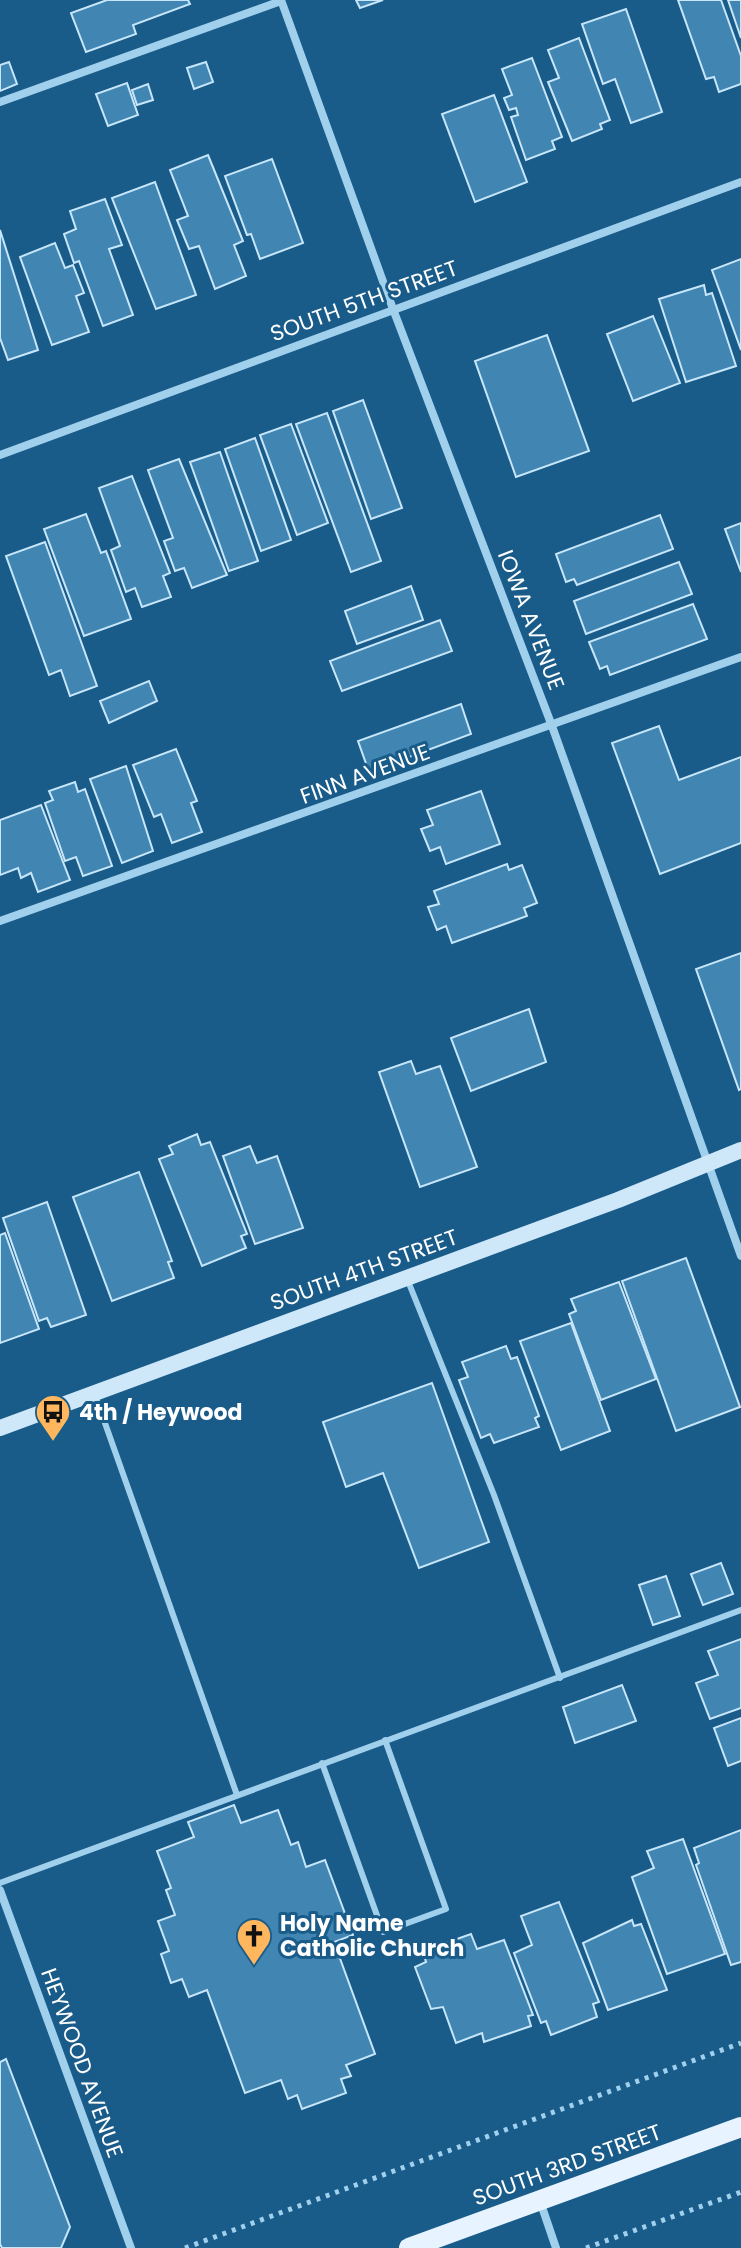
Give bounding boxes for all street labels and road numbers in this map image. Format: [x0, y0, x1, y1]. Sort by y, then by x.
street label: SOUTH 5TH STREET [266, 253, 462, 349]
street label: IOWA AVENUE [490, 546, 572, 694]
street label: FINN AVENUE [296, 736, 434, 812]
street label: SOUTH 4TH STREET [266, 1222, 462, 1318]
street label: HEYWOOD AVENUE [33, 1964, 131, 2162]
street label: SOUTH 3RD STREET [468, 2116, 666, 2214]

